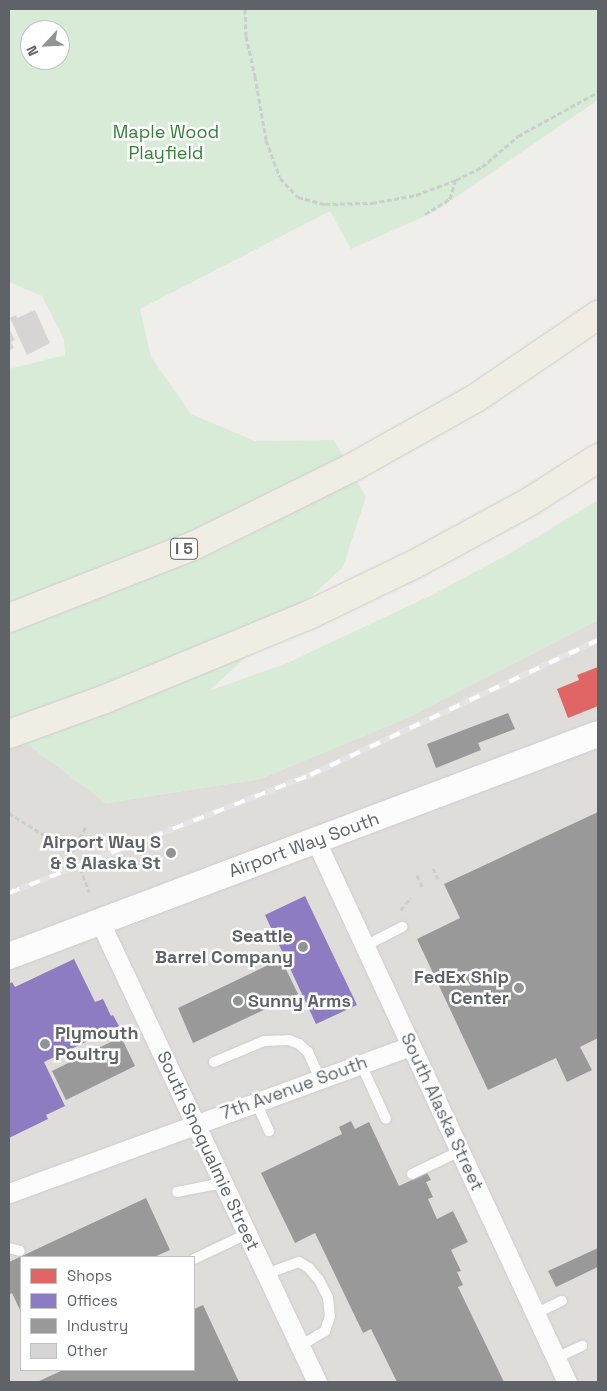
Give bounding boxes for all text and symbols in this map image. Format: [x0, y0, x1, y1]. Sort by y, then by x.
north arrow [20, 20, 70, 70]
text: N [22, 43, 42, 59]
park label: Maple Wood Playfield [113, 122, 219, 164]
road number: I 5 [169, 536, 199, 562]
street label: Airport Way South [226, 808, 382, 882]
place label: Airport Way S & S Alaska St [42, 832, 161, 874]
marker: Airport Way S & S Alaska St [165, 847, 177, 859]
place label: Seattle Barrel Company [155, 926, 293, 969]
marker: Seattle Barrel Company [297, 941, 309, 953]
place label: FedEx Ship Center [414, 967, 509, 1010]
marker: FedEx Ship Center [513, 982, 525, 994]
place label: Sunny Arms [248, 990, 351, 1012]
marker: Sunny Arms [232, 995, 244, 1007]
place label: Plymouth Poultry [55, 1023, 139, 1066]
street label: South Alaska Street [396, 1029, 488, 1195]
marker: Plymouth Poultry [39, 1038, 51, 1050]
street label: South Snoqualmie Street [152, 1048, 264, 1254]
street label: 7th Avenue South [218, 1051, 370, 1125]
legend [20, 1256, 195, 1371]
text: Shops [67, 1266, 112, 1285]
text: Offices [67, 1291, 118, 1310]
text: Industry [67, 1316, 128, 1335]
text: Other [67, 1341, 108, 1360]

